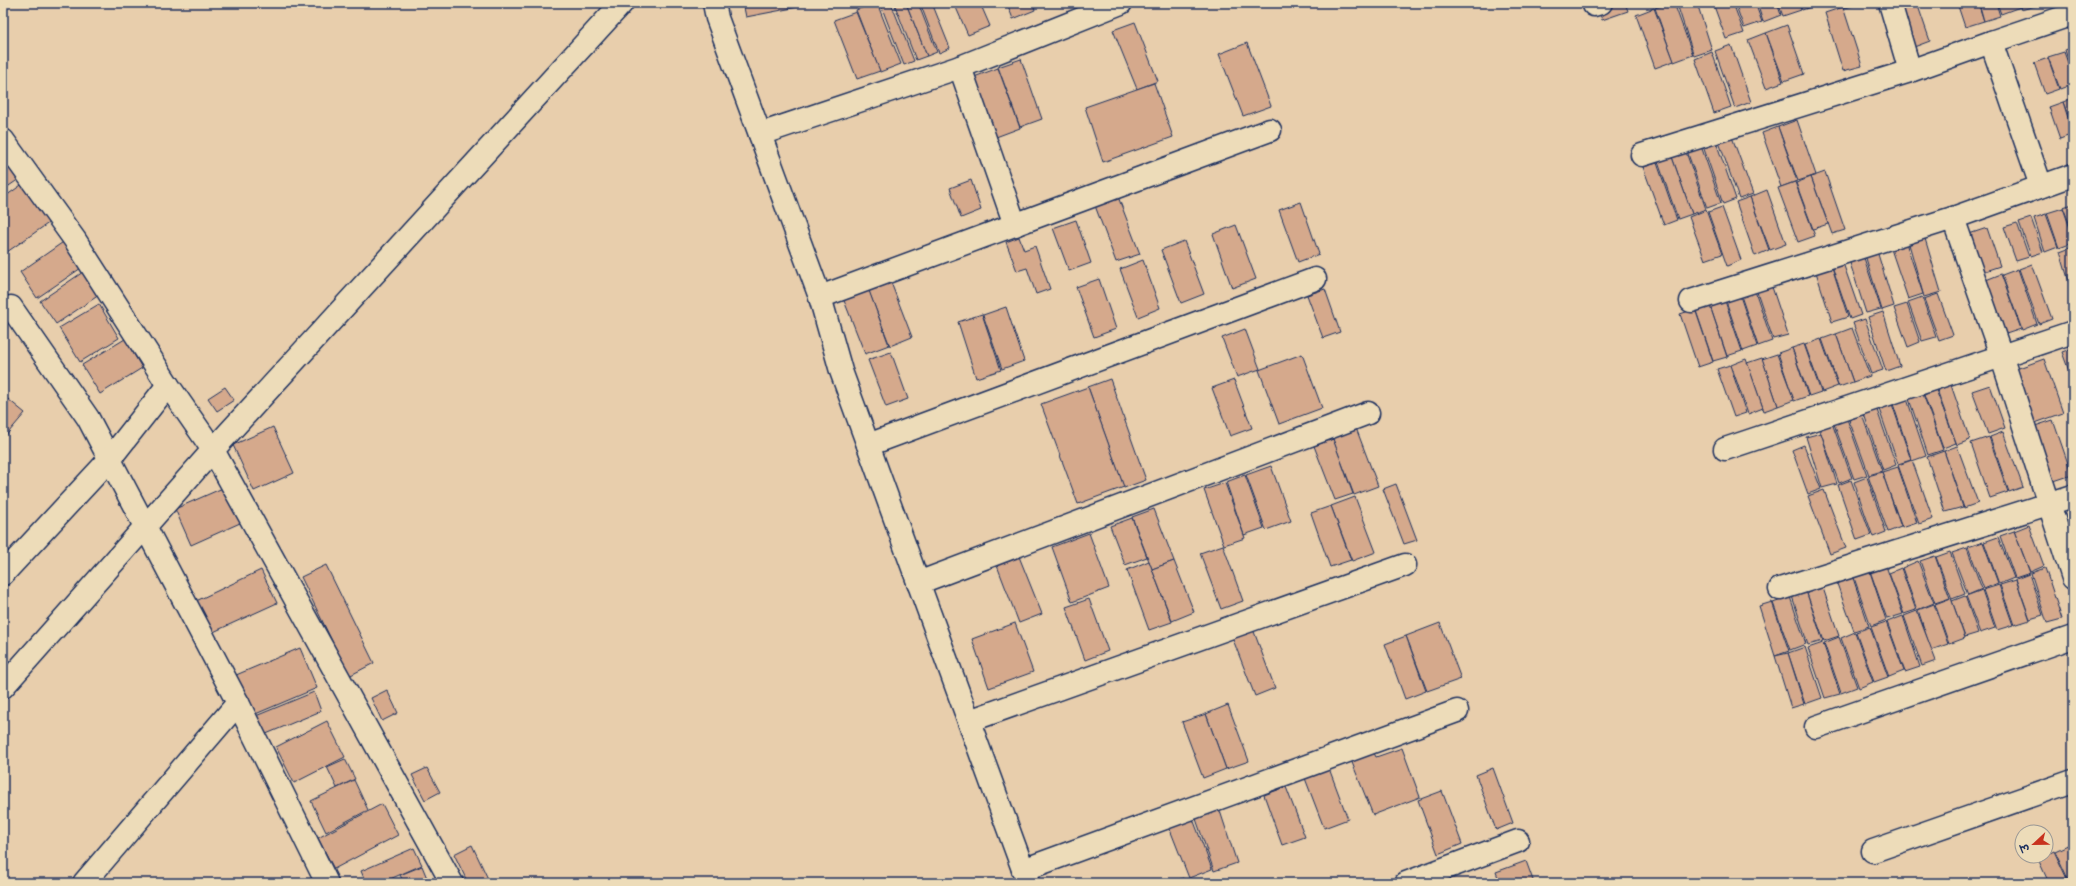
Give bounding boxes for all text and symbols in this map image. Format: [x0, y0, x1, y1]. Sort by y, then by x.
north arrow [2014, 824, 2054, 864]
text: उ [2016, 840, 2033, 855]

